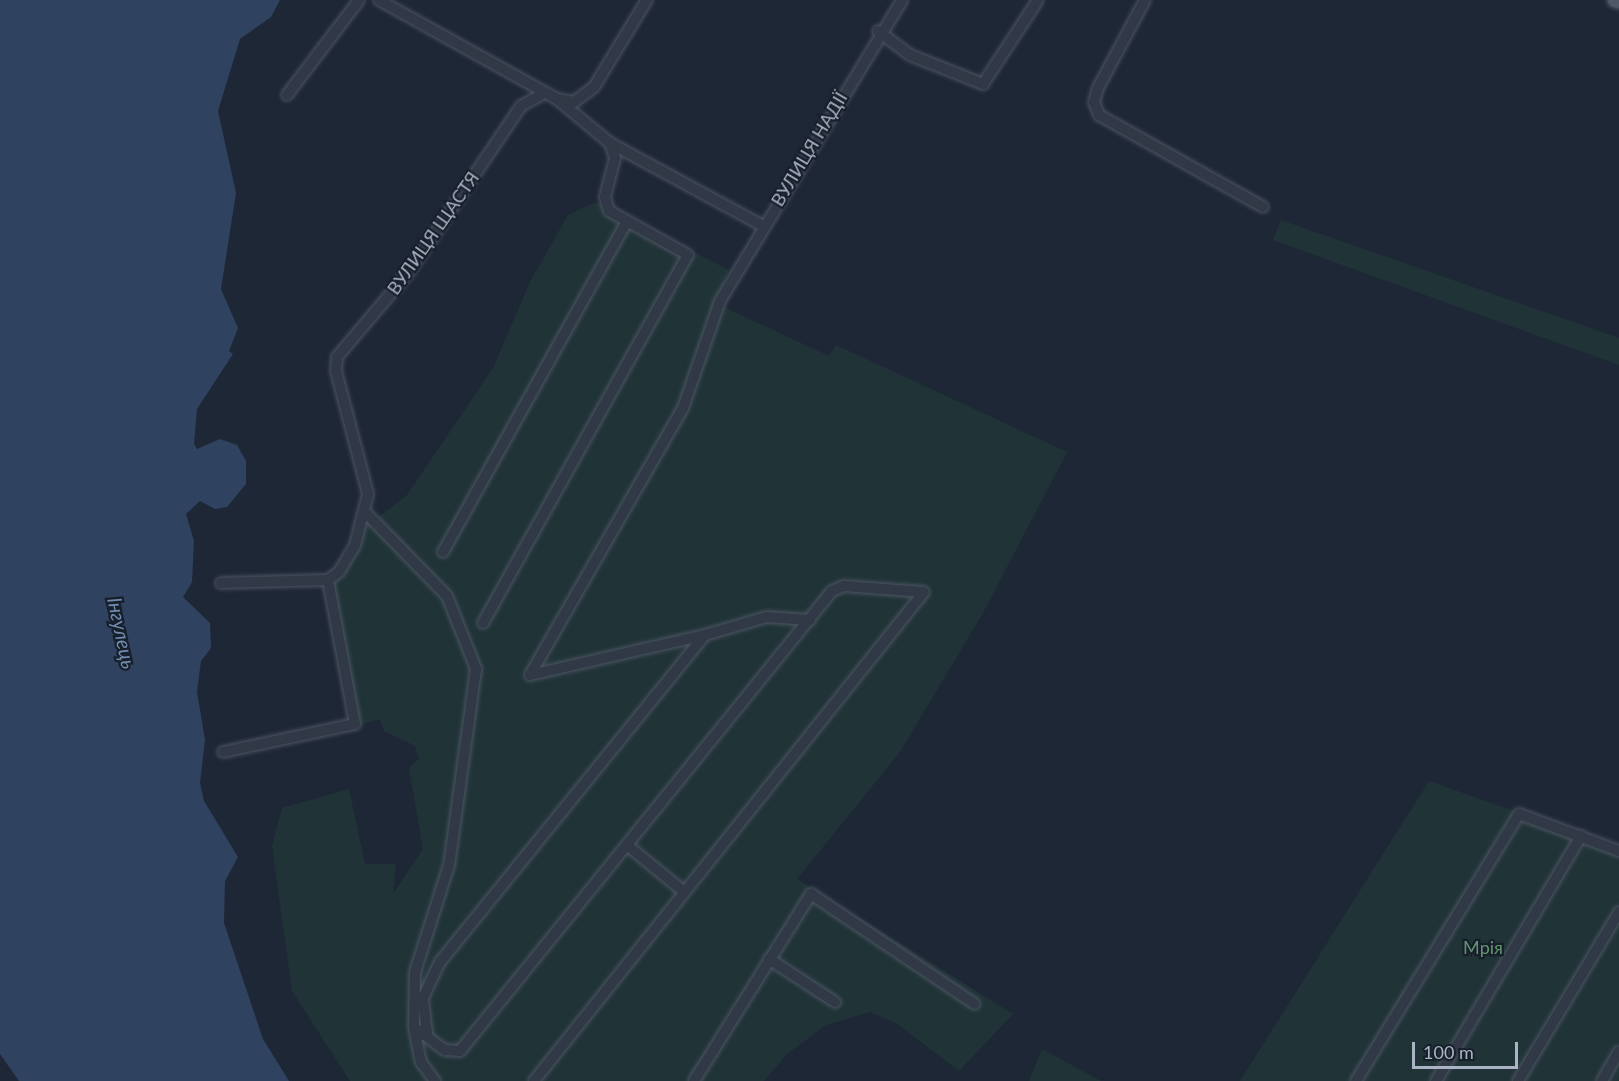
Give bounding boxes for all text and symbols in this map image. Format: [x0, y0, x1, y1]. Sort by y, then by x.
street label: ВУЛИЦЯ НАДІЇ [766, 88, 852, 210]
street label: ВУЛИЦЯ ЩАСТЯ [383, 167, 483, 299]
water label: Інгулець [103, 595, 141, 671]
park label: Мрія [1463, 936, 1503, 958]
scale bar [1415, 1030, 1522, 1068]
text: 100 m [1423, 1041, 1474, 1063]

